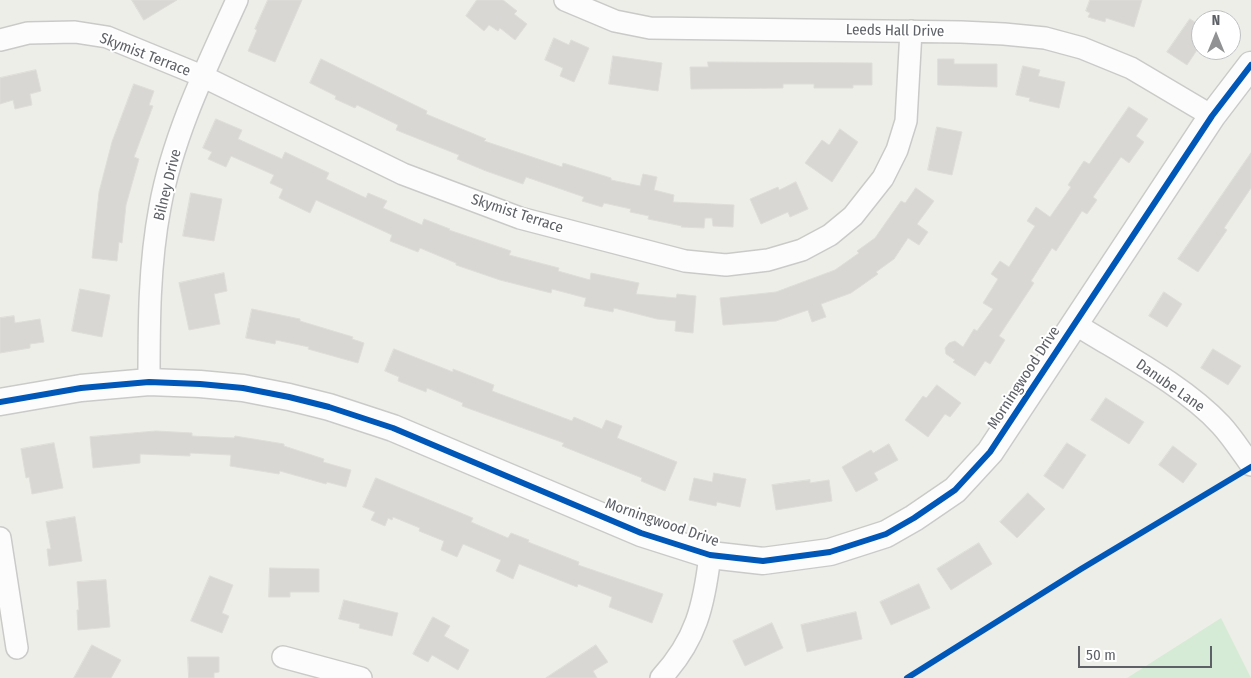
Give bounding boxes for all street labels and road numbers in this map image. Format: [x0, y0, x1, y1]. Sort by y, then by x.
street label: Leeds Hall Drive [846, 21, 944, 41]
street label: Skymist Terrace [97, 29, 193, 81]
street label: Bilney Drive [150, 147, 186, 223]
street label: Skymist Terrace [469, 191, 565, 237]
street label: Morningwood Drive [984, 323, 1064, 433]
street label: Danube Lane [1132, 356, 1208, 416]
street label: Morningwood Drive [603, 495, 721, 551]

